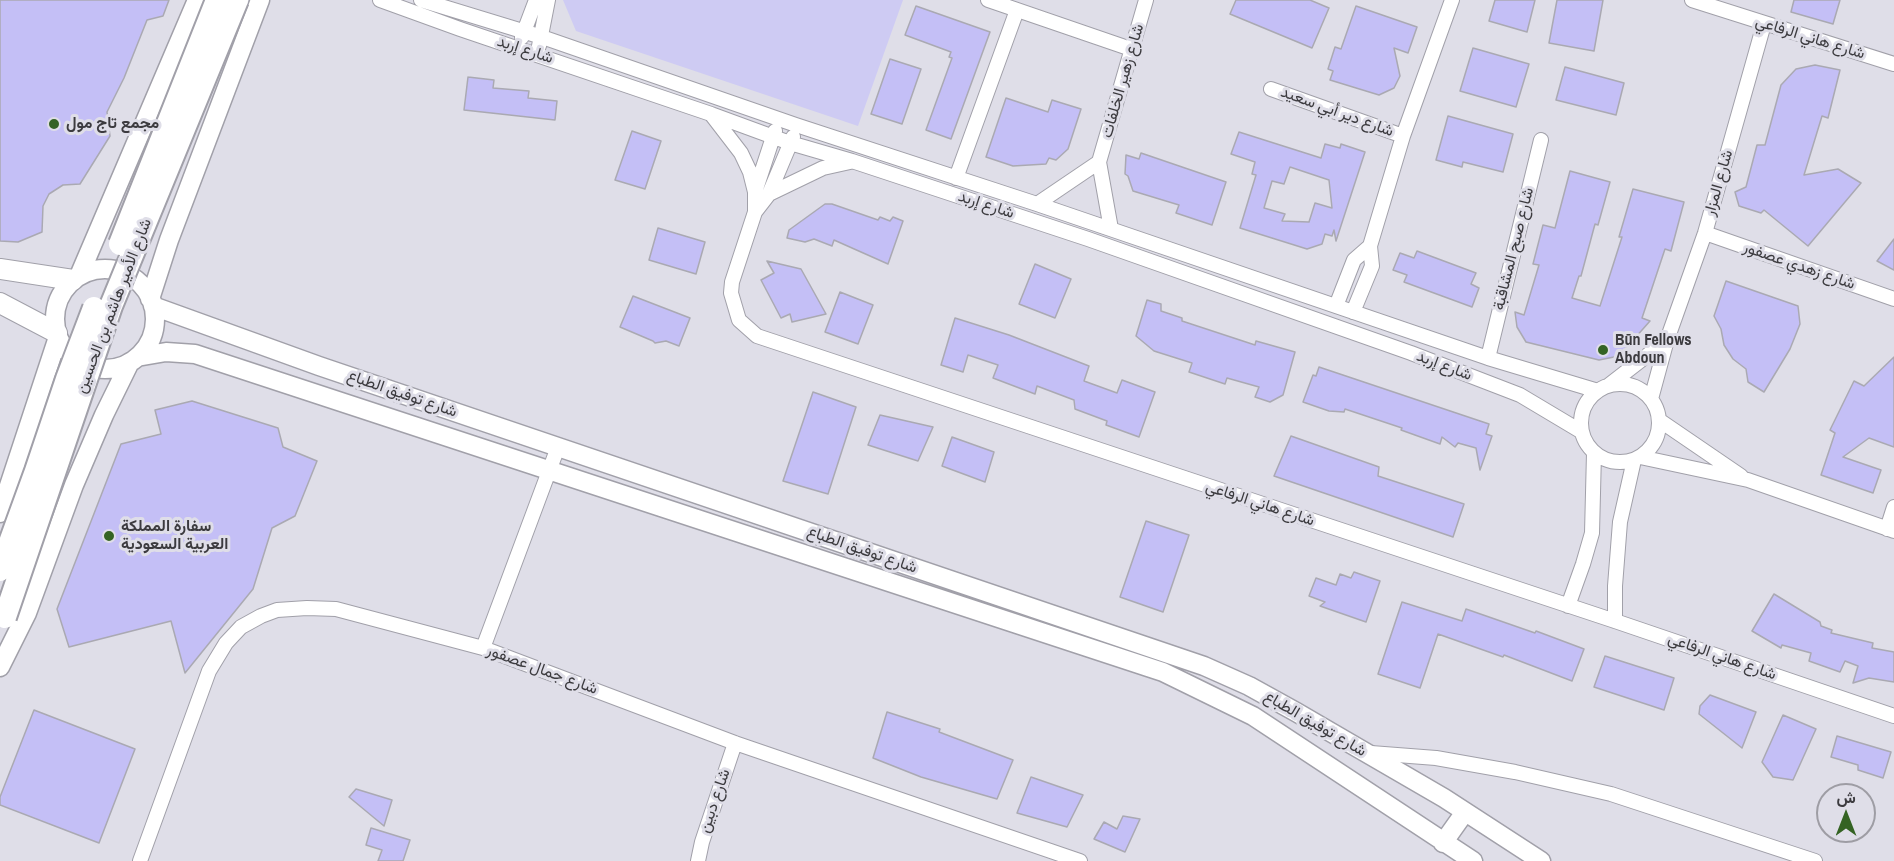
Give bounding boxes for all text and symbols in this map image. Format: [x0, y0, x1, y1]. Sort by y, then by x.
street label: شارع هاني الرفاعي [1753, 12, 1867, 64]
street label: شارع زهير الخلفات [1098, 22, 1148, 140]
street label: شارع إربد [495, 32, 555, 68]
street label: شارع دير أبي سعيد [1278, 83, 1396, 141]
place label: مجمع تاج مول [66, 114, 159, 134]
marker: مجمع تاج مول [47, 117, 61, 131]
street label: شارع المزار [1700, 148, 1738, 218]
street label: شارع صبح المشاقبة [1489, 186, 1539, 312]
street label: شارع إربد [956, 187, 1016, 223]
street label: شارع الأمير هاشم بن الحسين [72, 216, 156, 396]
street label: شارع زهدي عصفور [1740, 238, 1858, 294]
place label: Būn Fellows Abdoun [1615, 331, 1692, 369]
marker: Būn Fellows Abdoun [1596, 343, 1610, 357]
street label: شارع إربد [1414, 347, 1474, 385]
street label: شارع توفيق الطباع [345, 366, 459, 422]
street label: شارع هاني الرفاعي [1203, 477, 1317, 531]
place label: سفارة المملكة العربية السعودية [121, 517, 228, 555]
street label: شارع توفيق الطباع [805, 522, 919, 578]
marker: سفارة المملكة العربية السعودية [102, 529, 116, 543]
street label: شارع هاني الرفاعي [1665, 629, 1779, 685]
street label: شارع جمال عصفور [484, 641, 600, 699]
street label: شارع توفيق الطباع [1260, 687, 1370, 761]
street label: شارع دبين [695, 767, 735, 835]
north arrow [1816, 783, 1876, 843]
text: ش [1836, 786, 1856, 808]

